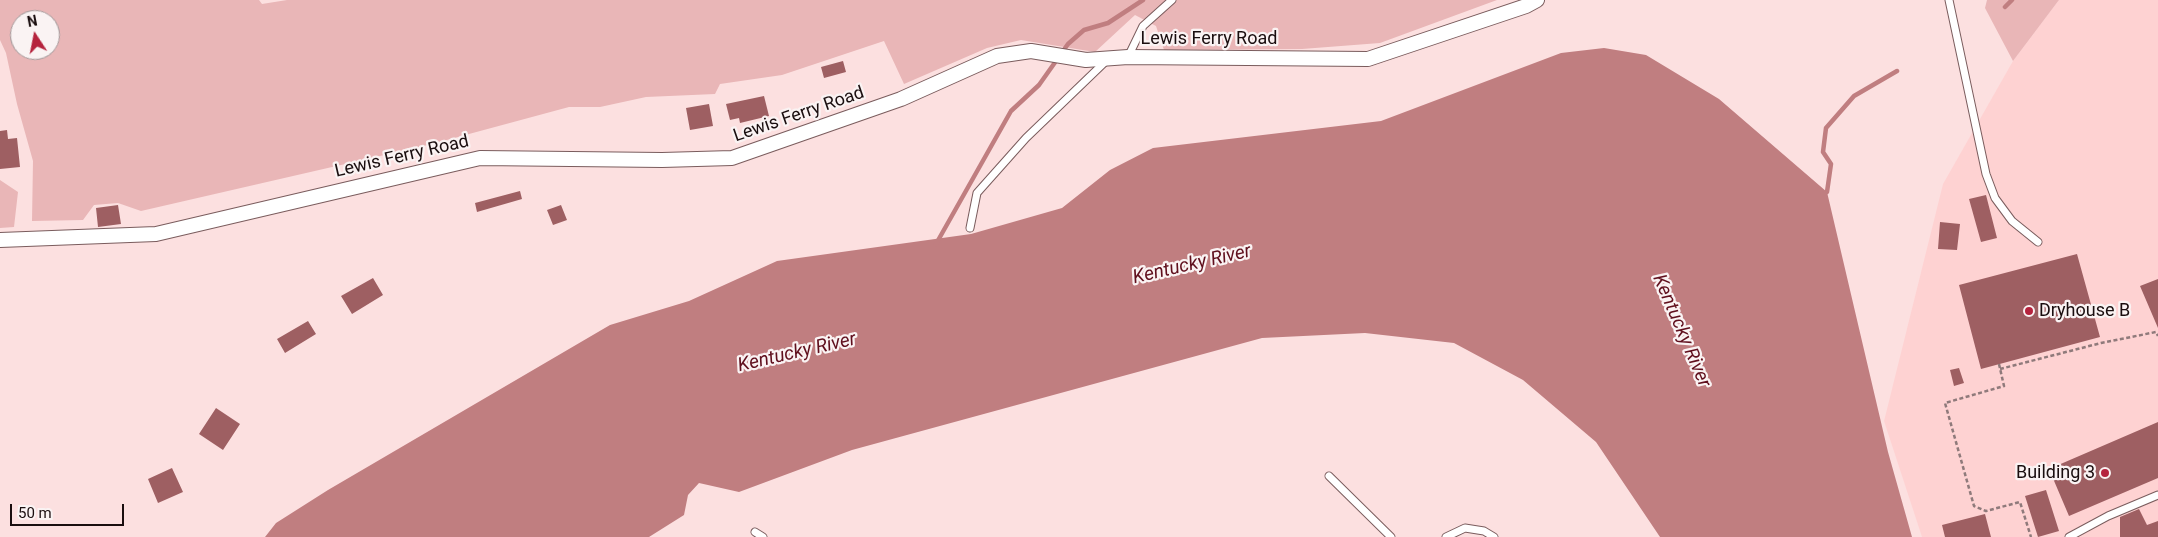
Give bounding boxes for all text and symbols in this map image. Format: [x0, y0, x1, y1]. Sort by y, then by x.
north arrow [10, 10, 60, 60]
text: N [26, 12, 39, 30]
street label: Lewis Ferry Road [1141, 28, 1277, 50]
street label: Lewis Ferry Road [731, 83, 867, 147]
street label: Lewis Ferry Road [333, 131, 471, 183]
water label: Kentucky River [1131, 240, 1253, 290]
water label: Kentucky River [1647, 271, 1715, 391]
place label: Dryhouse B [2039, 300, 2130, 322]
marker: Dryhouse B [2023, 305, 2035, 317]
water label: Kentucky River [736, 328, 858, 378]
place label: Building 3 [2016, 462, 2095, 484]
marker: Building 3 [2099, 467, 2111, 479]
scale bar [12, 494, 126, 526]
text: 50 m [18, 504, 52, 522]

